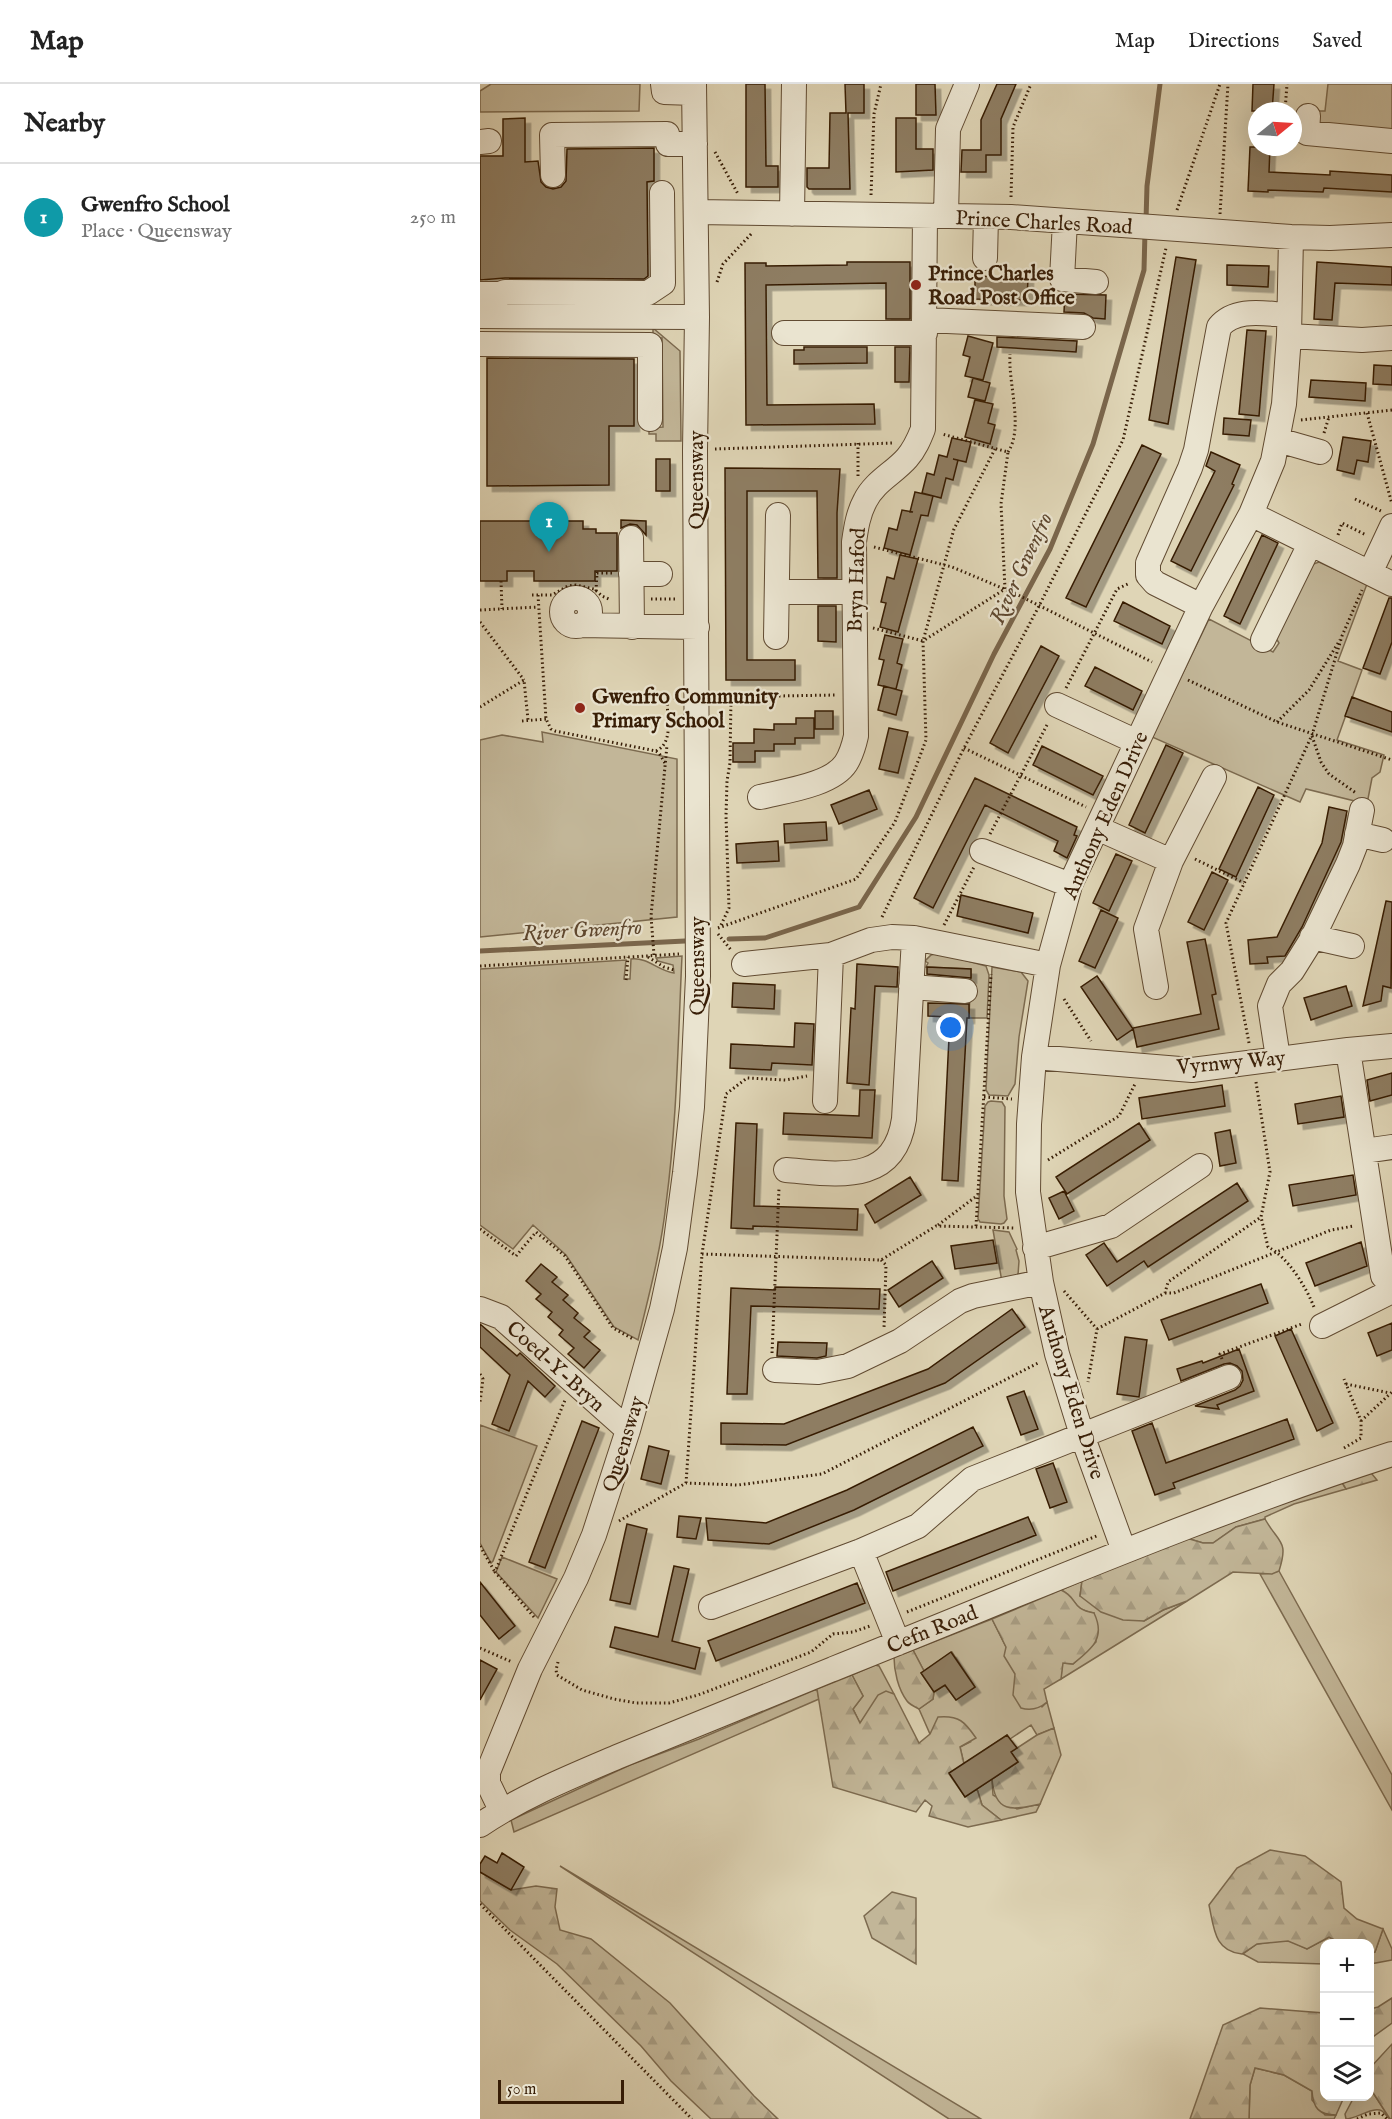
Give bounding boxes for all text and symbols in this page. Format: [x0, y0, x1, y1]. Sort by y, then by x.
text: Map [30, 24, 84, 59]
text: Map [1115, 28, 1155, 55]
text: Directions [1188, 28, 1279, 55]
text: Saved [1312, 28, 1362, 55]
north arrow [1248, 102, 1302, 156]
text: Nearby [24, 107, 105, 140]
text: Gwenfro School [81, 191, 229, 219]
text: 1 [40, 205, 47, 230]
text: 250 m [410, 205, 456, 230]
street label: Prince Charles Road [955, 205, 1134, 242]
text: Place · Queensway [81, 219, 232, 244]
place label: Prince Charles Road Post Office [928, 261, 1075, 312]
marker: Prince Charles Road Post Office [909, 278, 923, 292]
street label: Queensway [684, 430, 711, 529]
pin: 1 [530, 502, 568, 552]
water label: River Gwenfro [984, 509, 1060, 629]
street label: Bryn Hafod [842, 526, 873, 633]
place label: Gwenfro Community Primary School [592, 684, 779, 735]
marker: Gwenfro Community Primary School [573, 701, 587, 715]
street label: Anthony Eden Drive [1057, 727, 1156, 905]
water label: River Gwenfro [521, 914, 643, 948]
street label: Queensway [685, 916, 712, 1015]
your location [936, 1013, 965, 1042]
street label: Vyrnwy Way [1175, 1045, 1287, 1082]
street label: Anthony Eden Drive [1031, 1301, 1110, 1483]
street label: Coed-Y-Bryn [500, 1316, 610, 1419]
street label: Queensway [597, 1393, 652, 1496]
street label: Cefn Road [883, 1600, 983, 1661]
map controls [1320, 1939, 1374, 2101]
button: + [1320, 1939, 1374, 1993]
button: − [1320, 1993, 1374, 2047]
button: layers [1320, 2047, 1374, 2101]
scale bar [498, 2077, 624, 2104]
text: 50 m [507, 2080, 536, 2100]

